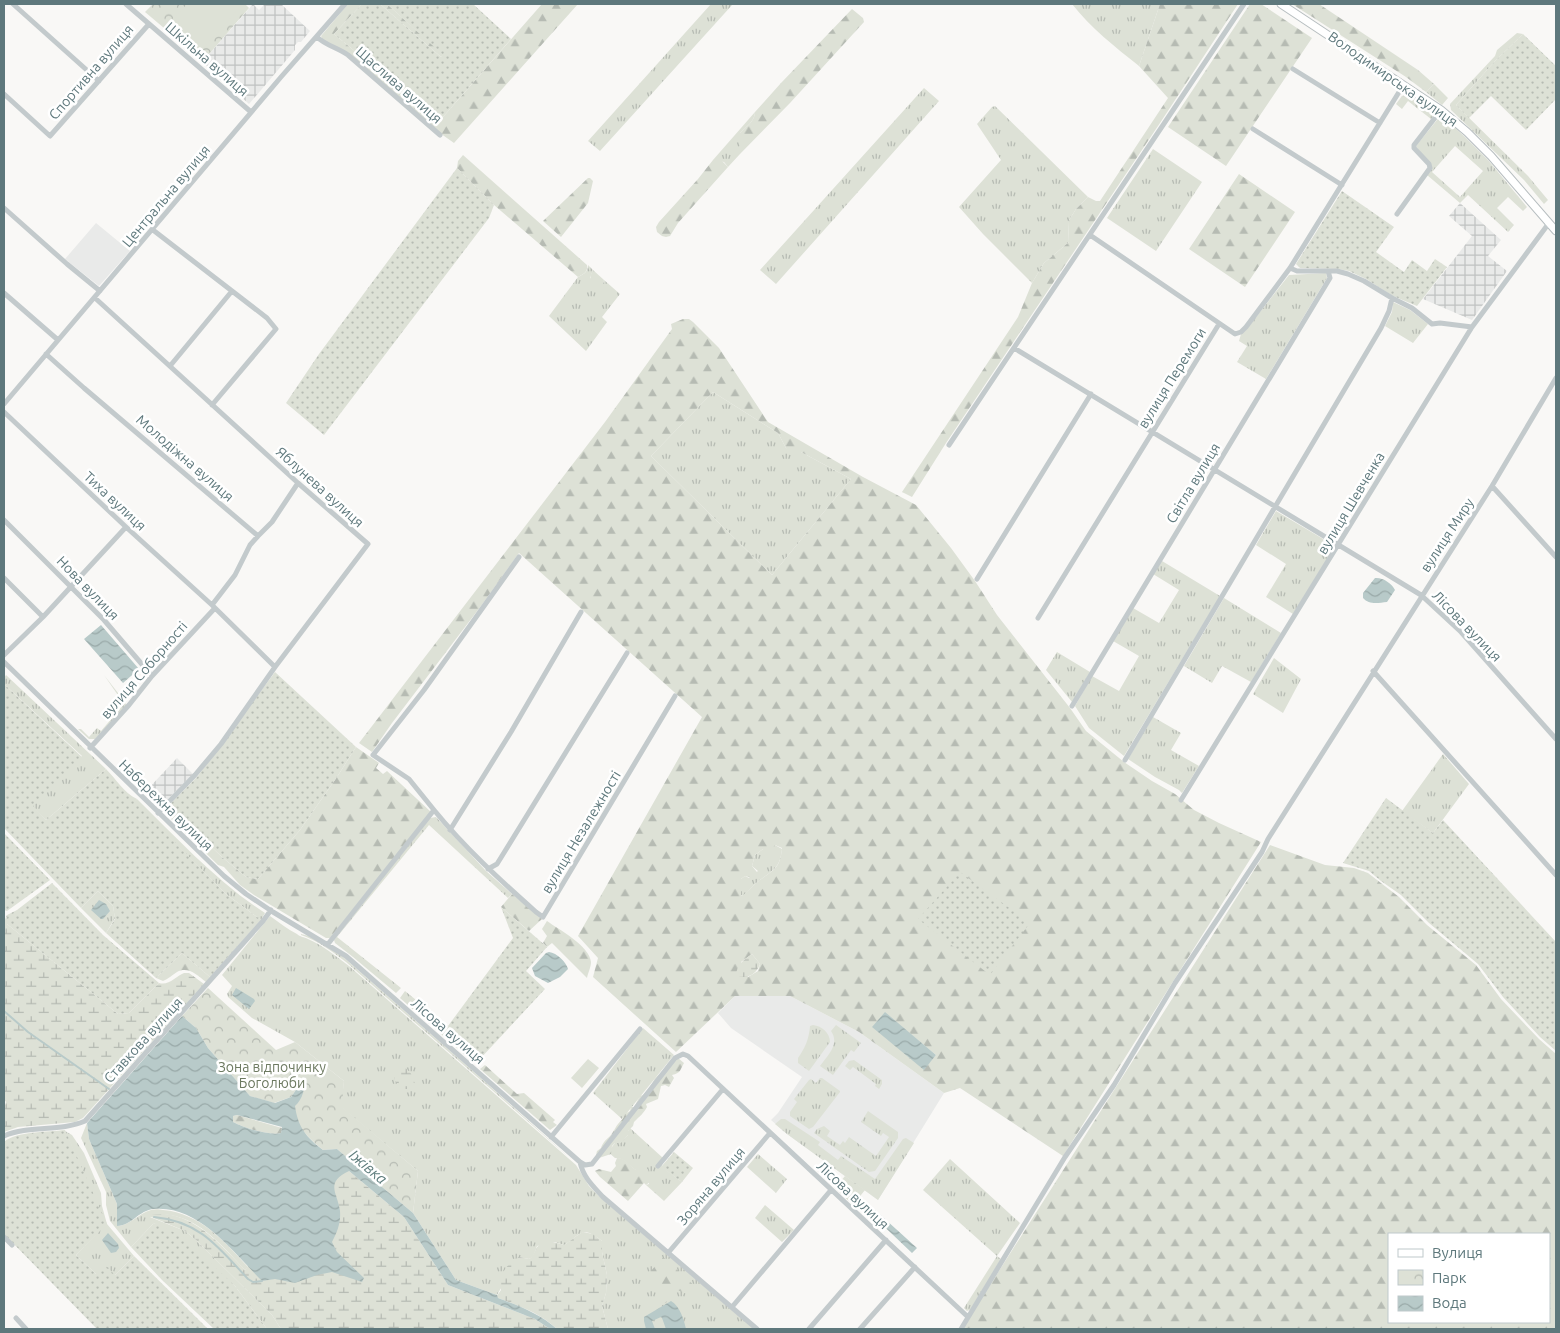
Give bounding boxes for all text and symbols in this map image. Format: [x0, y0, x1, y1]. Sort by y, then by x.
street label: Шкільна вулиця [162, 19, 252, 99]
street label: Спортивна вулиця [46, 21, 136, 123]
street label: Володимирська вулиця [1325, 28, 1461, 130]
street label: Щаслива вулиця [353, 43, 445, 127]
street label: Центральна вулиця [119, 142, 213, 250]
street label: вулиця Перемоги [1135, 325, 1209, 431]
street label: Молодіжна вулиця [133, 411, 237, 505]
street label: Світла вулиця [1163, 440, 1223, 526]
street label: Яблунева вулиця [273, 443, 367, 531]
street label: вулиця Шевченка [1314, 449, 1388, 557]
street label: Тиха вулиця [81, 468, 149, 534]
street label: вулиця Миру [1417, 495, 1477, 575]
street label: Нова вулиця [54, 553, 122, 623]
street label: Лісова вулиця [1429, 587, 1505, 665]
street label: вулиця Соборності [97, 618, 191, 722]
street label: Набережна вулиця [116, 756, 216, 854]
street label: вулиця Незалежності [538, 768, 624, 896]
street label: Ставкова вулиця [101, 994, 185, 1086]
street label: Лісова вулиця [408, 995, 488, 1067]
park label: Зона відпочинку Боголюби [218, 1059, 326, 1091]
street label: Зоряна вулиця [674, 1144, 748, 1228]
water label: Іжівка [346, 1146, 391, 1187]
street label: Лісова вулиця [814, 1158, 892, 1232]
legend [1388, 1233, 1550, 1323]
text: Вулиця [1432, 1244, 1483, 1261]
text: Парк [1432, 1269, 1467, 1286]
text: Вода [1432, 1294, 1467, 1311]

